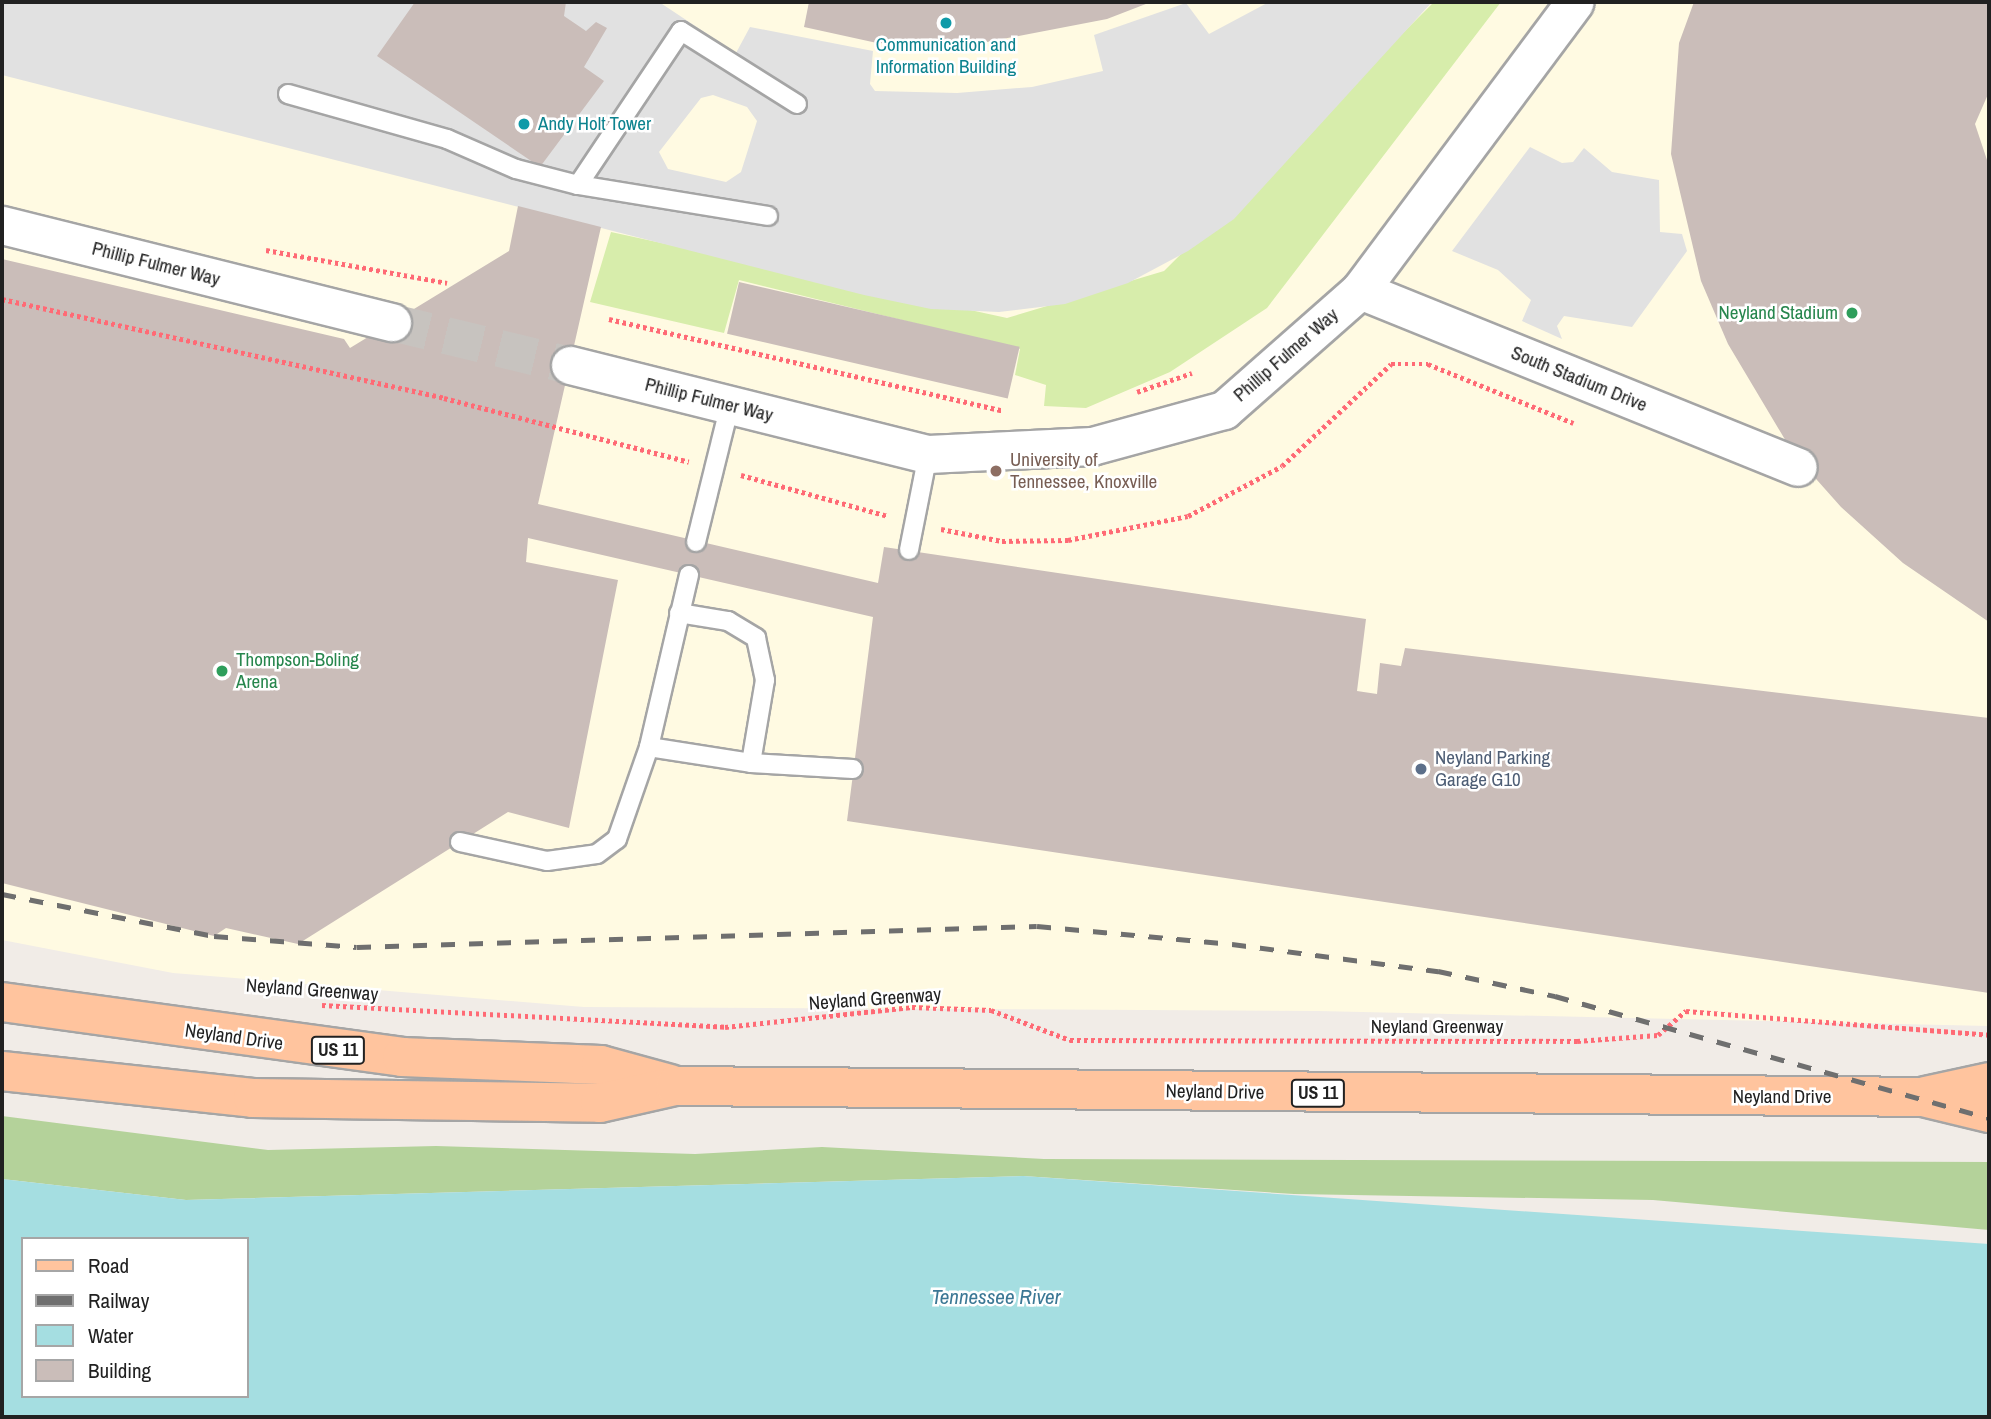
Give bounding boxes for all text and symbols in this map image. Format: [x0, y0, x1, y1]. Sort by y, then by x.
marker: Communication and Information Building [938, 15, 954, 31]
place label: Communication and Information Building [876, 34, 1016, 78]
place label: Andy Holt Tower [538, 113, 651, 135]
marker: Andy Holt Tower [516, 116, 532, 132]
street label: Phillip Fulmer Way [90, 237, 222, 291]
place label: Neyland Stadium [1718, 302, 1838, 324]
street label: Phillip Fulmer Way [1229, 303, 1343, 407]
marker: Neyland Stadium [1844, 305, 1860, 321]
street label: South Stadium Drive [1508, 341, 1650, 417]
street label: Phillip Fulmer Way [643, 373, 775, 427]
place label: University of Tennessee, Knoxville [1010, 449, 1157, 493]
marker: University of Tennessee, Knoxville [988, 463, 1004, 479]
place label: Thompson-Boling Arena [236, 649, 359, 693]
marker: Thompson-Boling Arena [214, 663, 230, 679]
place label: Neyland Parking Garage G10 [1435, 747, 1550, 791]
marker: Neyland Parking Garage G10 [1413, 761, 1429, 777]
street label: Neyland Greenway [245, 974, 379, 1006]
street label: Neyland Greenway [808, 983, 942, 1015]
street label: Neyland Greenway [1371, 1016, 1503, 1038]
street label: Neyland Drive [184, 1019, 284, 1055]
road number: US 11 [310, 1036, 366, 1064]
road number: US 11 [1290, 1078, 1346, 1108]
street label: Neyland Drive [1165, 1080, 1265, 1104]
street label: Neyland Drive [1733, 1086, 1831, 1108]
legend [21, 1237, 248, 1398]
text: Road [88, 1251, 129, 1280]
water label: Tennessee River [932, 1284, 1060, 1310]
text: Railway [88, 1286, 149, 1315]
text: Water [88, 1321, 133, 1350]
text: Building [88, 1356, 151, 1385]

